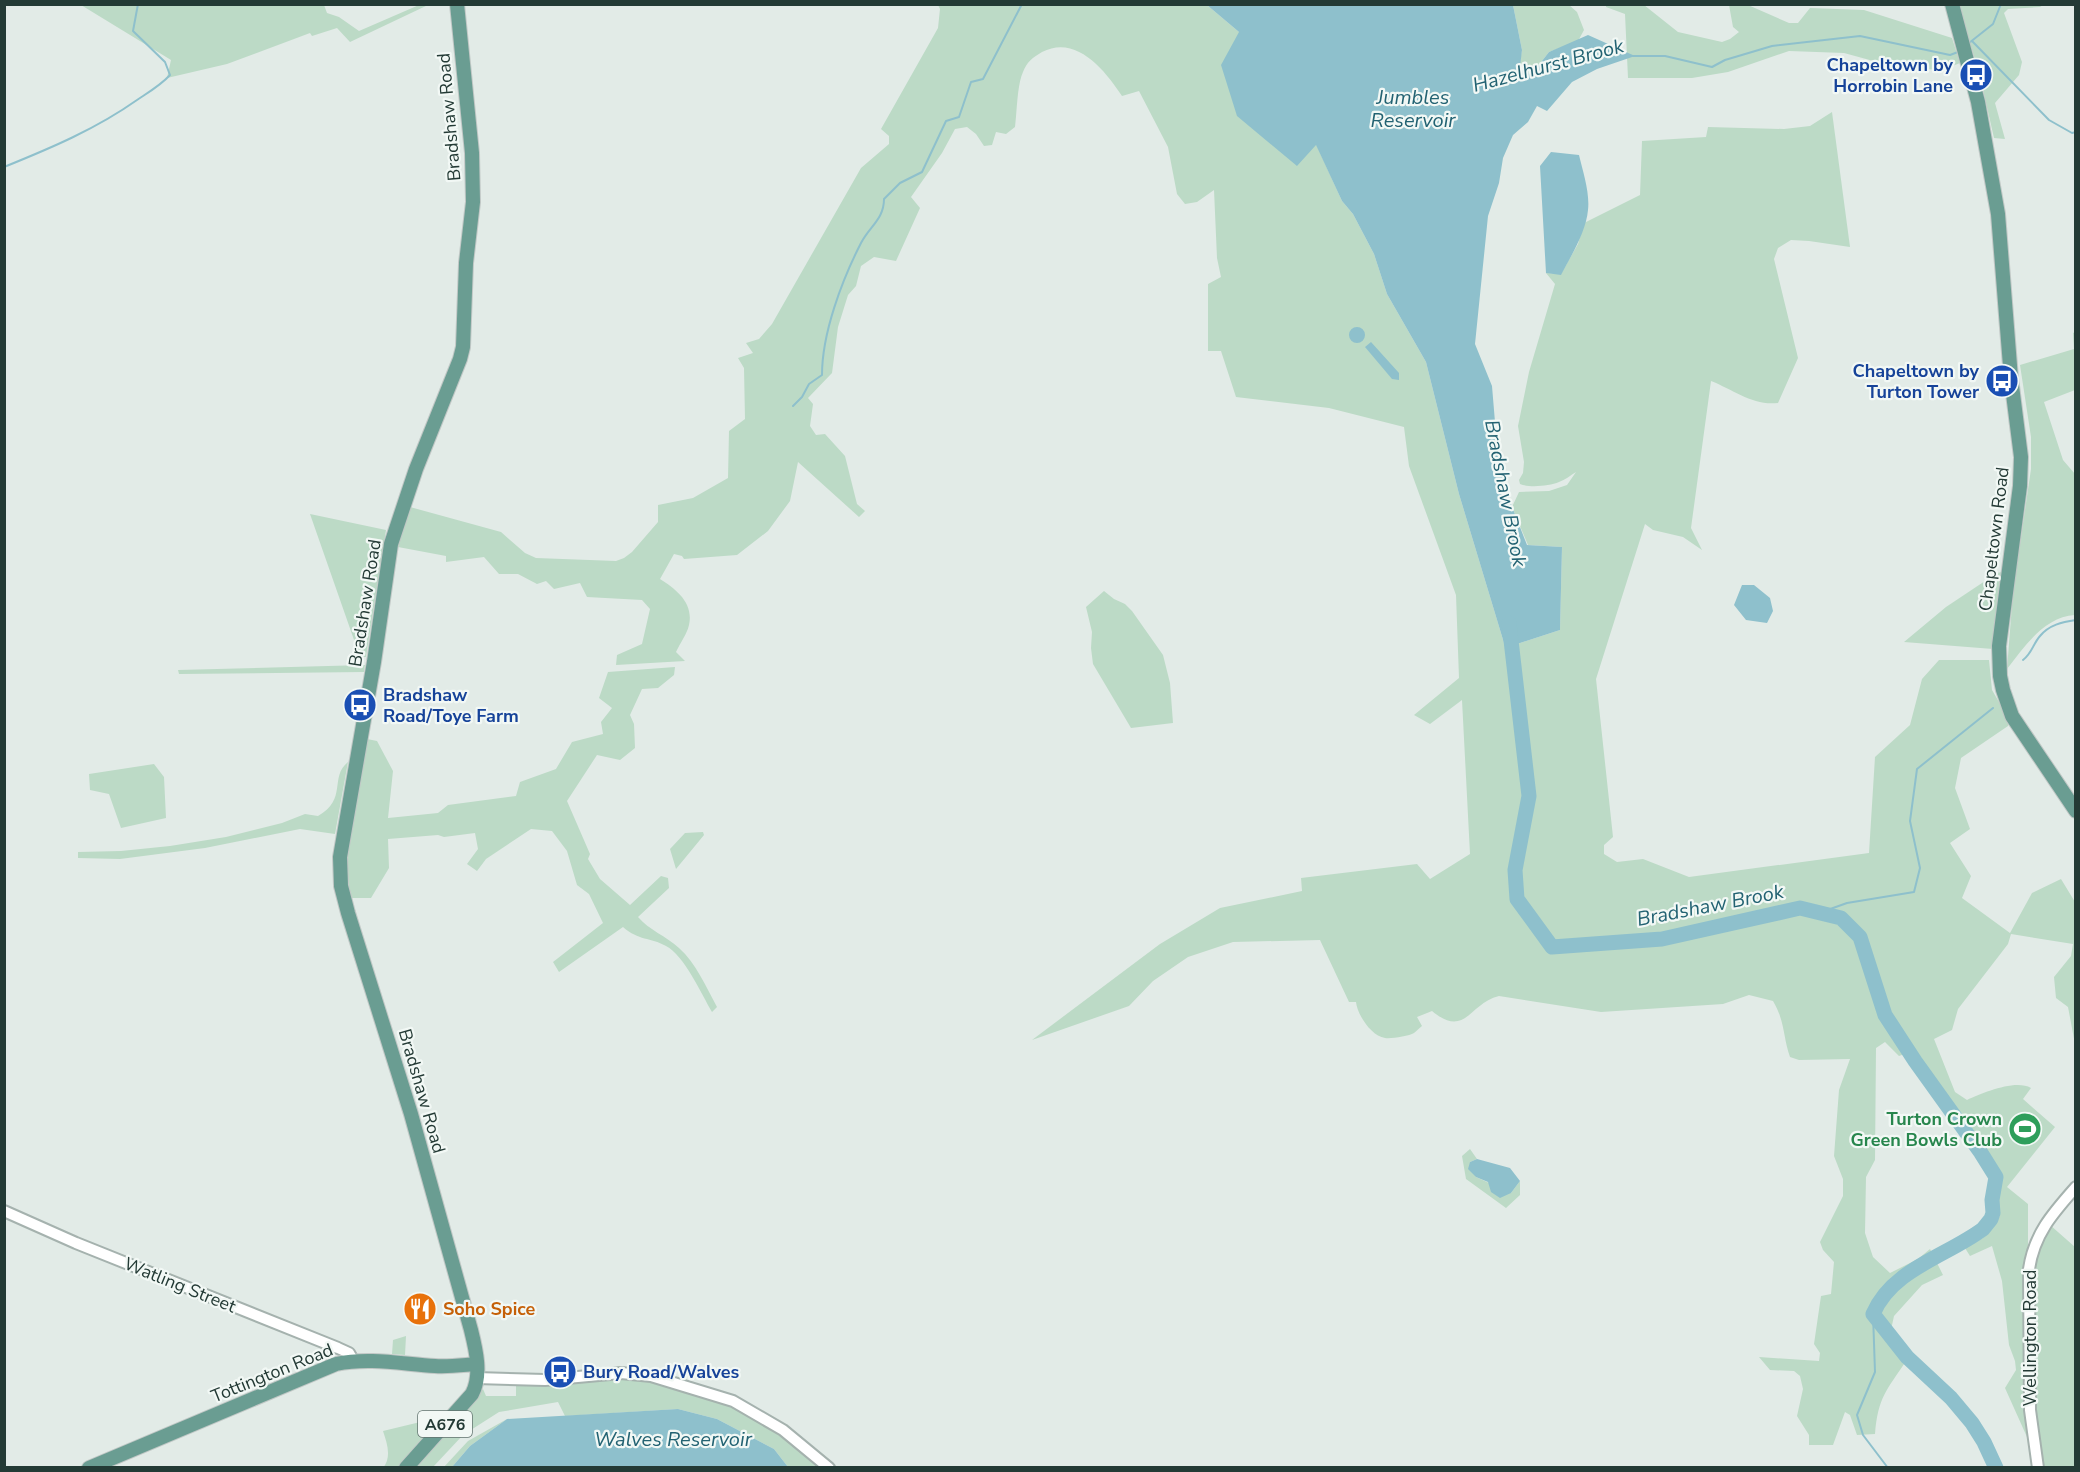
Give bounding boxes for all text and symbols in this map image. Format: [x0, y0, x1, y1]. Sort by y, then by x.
water label: Hazelhurst Brook [1470, 32, 1628, 99]
street label: Bradshaw Road [431, 52, 467, 182]
place label: Chapeltown by Horrobin Lane [1826, 53, 1954, 98]
bus stop icon: Chapeltown by Horrobin Lane [1958, 57, 1994, 93]
water label: Jumbles Reservoir [1371, 84, 1456, 134]
place label: Chapeltown by Turton Tower [1852, 359, 1980, 404]
bus stop icon: Chapeltown by Turton Tower [1984, 363, 2020, 399]
water label: Bradshaw Brook [1478, 417, 1533, 570]
street label: Chapeltown Road [1973, 466, 2015, 612]
street label: Bradshaw Road [343, 538, 387, 668]
place label: Bradshaw Road/Toye Farm [383, 683, 519, 728]
bus stop icon: Bradshaw Road/Toye Farm [342, 687, 378, 723]
water label: Bradshaw Brook [1634, 878, 1787, 933]
street label: Bradshaw Road [393, 1026, 451, 1156]
place label: Turton Crown Green Bowls Club [1851, 1107, 2002, 1152]
sports icon: Turton Crown Green Bowls Club [2007, 1111, 2043, 1147]
street label: Watling Street [121, 1252, 240, 1319]
street label: Wellington Road [2018, 1270, 2042, 1406]
restaurant icon: Soho Spice [402, 1291, 438, 1327]
place label: Soho Spice [443, 1297, 536, 1321]
street label: Tottington Road [207, 1338, 337, 1408]
bus stop icon: Bury Road/Walves [542, 1354, 578, 1390]
place label: Bury Road/Walves [583, 1360, 740, 1384]
road number: A676 [418, 1411, 472, 1437]
water label: Walves Reservoir [594, 1426, 753, 1453]

